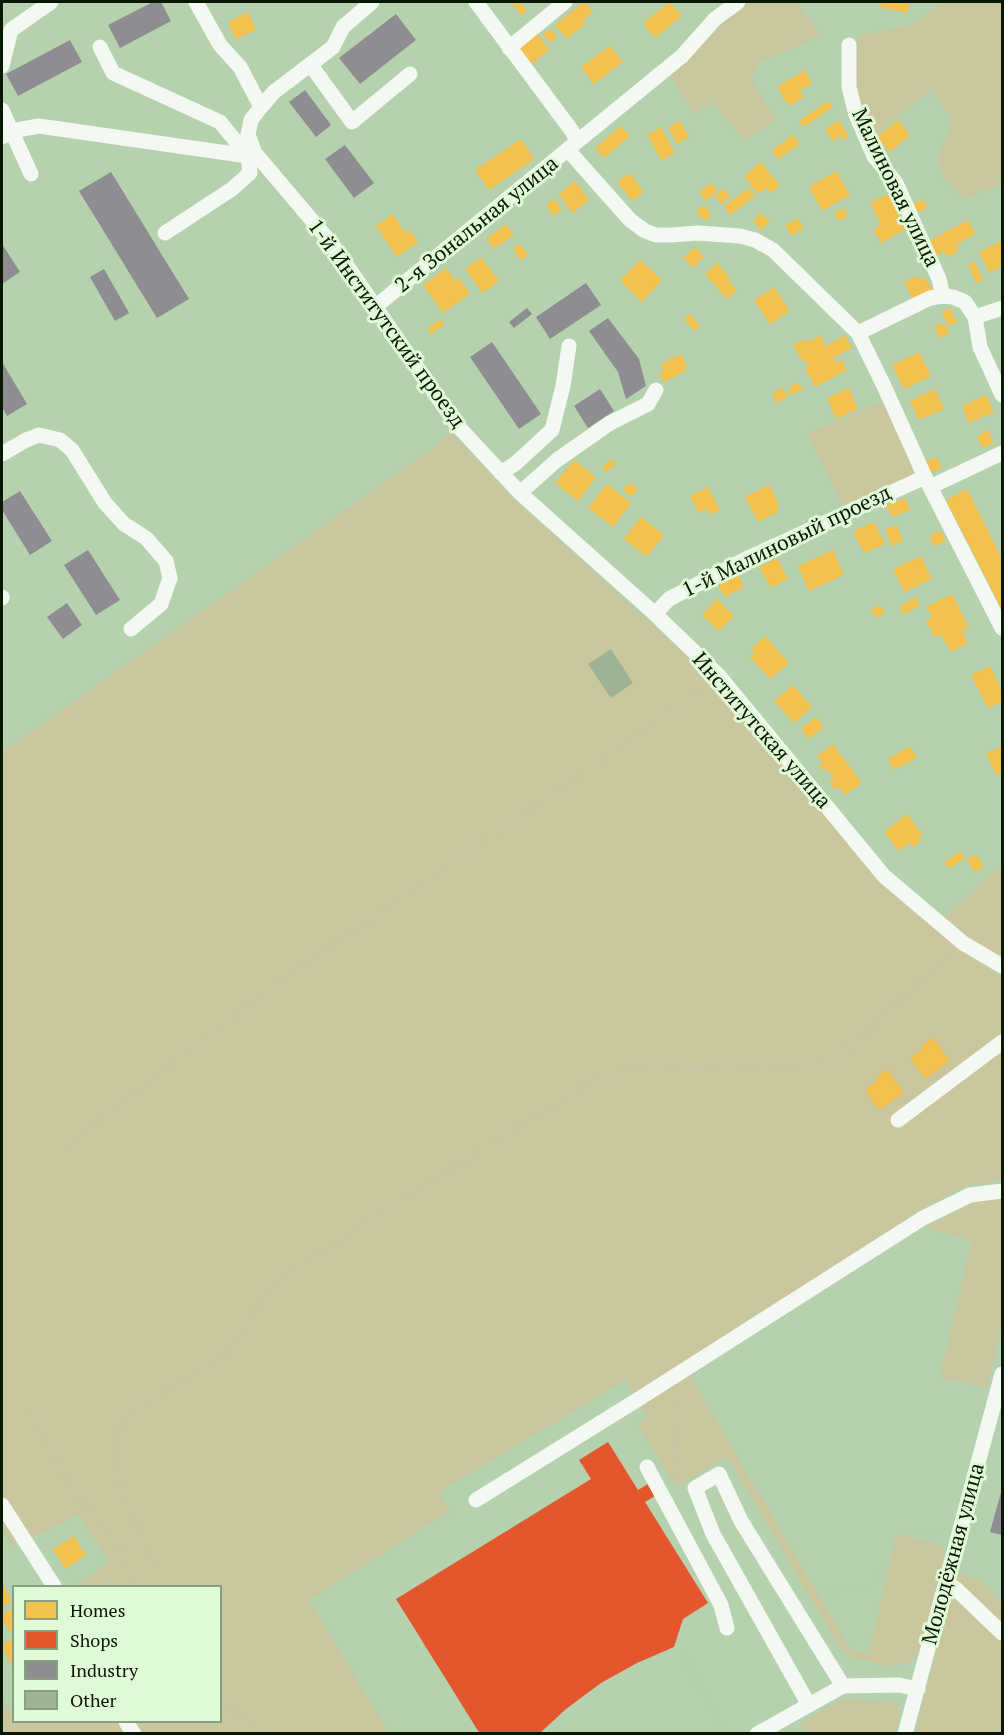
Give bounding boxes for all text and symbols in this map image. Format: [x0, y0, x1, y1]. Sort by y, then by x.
street label: Малиновая улица [846, 105, 944, 271]
street label: 2-я Зональная улица [390, 151, 564, 299]
street label: 1-й Институтский проезд [302, 215, 470, 433]
street label: 1-й Малиновый проезд [678, 480, 896, 604]
street label: Институтская улица [686, 648, 836, 814]
street label: Молодёжная улица [918, 1461, 990, 1647]
legend [12, 1585, 222, 1723]
text: Homes [70, 1598, 125, 1622]
text: Shops [70, 1628, 118, 1652]
text: Industry [70, 1658, 138, 1682]
text: Other [70, 1688, 117, 1712]

